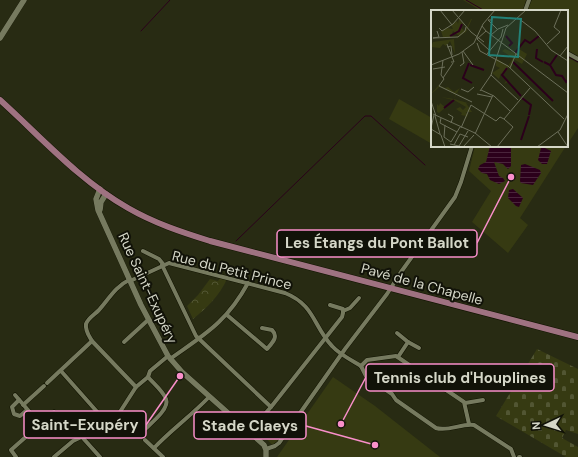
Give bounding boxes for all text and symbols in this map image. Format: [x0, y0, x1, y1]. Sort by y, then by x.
inset map [431, 10, 568, 147]
street label: Rue Saint-Exupéry [114, 229, 182, 347]
callout: Les Étangs du Pont Ballot [277, 230, 477, 257]
text: Les Étangs du Pont Ballot [285, 233, 469, 253]
street label: Rue du Petit Prince [170, 246, 294, 294]
street label: Pavé de la Chapelle [359, 259, 485, 309]
callout: Tennis club d'Houplines [366, 364, 554, 391]
text: Tennis club d'Houplines [374, 368, 546, 388]
north arrow [526, 405, 566, 445]
callout: Saint-Exupéry [24, 411, 146, 438]
callout: Stade Claeys [194, 412, 306, 439]
text: Saint-Exupéry [32, 415, 138, 435]
text: Stade Claeys [202, 416, 298, 436]
text: N [529, 421, 543, 430]

